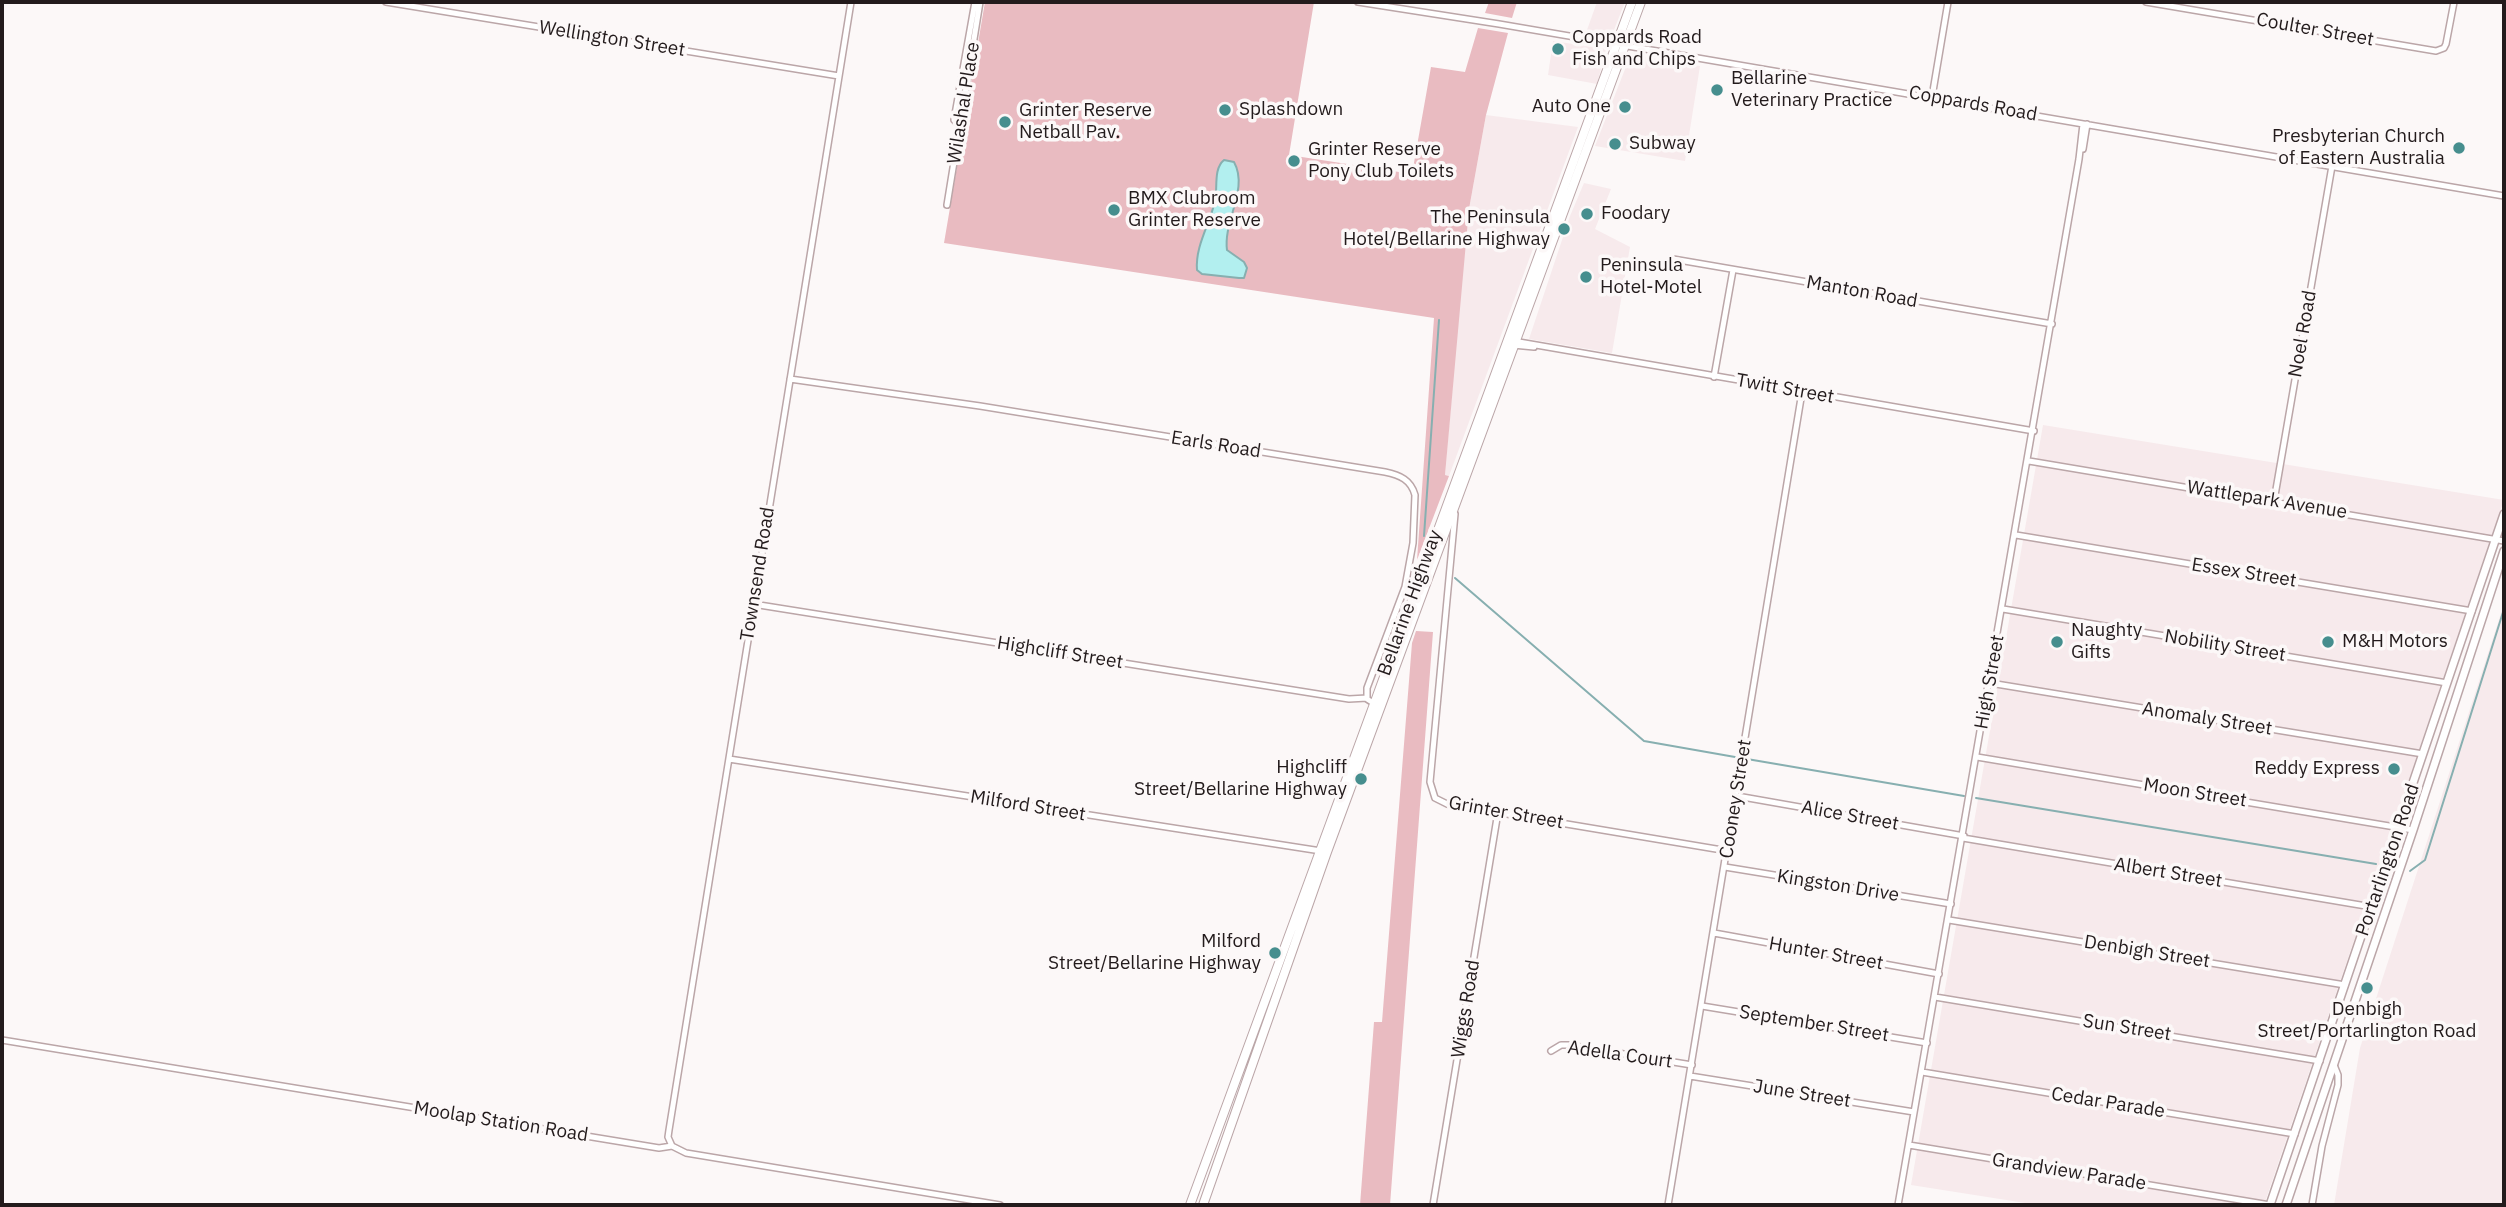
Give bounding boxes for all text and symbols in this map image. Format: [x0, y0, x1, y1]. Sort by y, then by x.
street label: Coulter Street [2254, 8, 2376, 52]
street label: Wellington Street [537, 16, 687, 62]
place label: Coppards Road Fish and Chips [1572, 27, 1702, 71]
street label: Wilashal Place [943, 40, 985, 166]
marker: Coppards Road Fish and Chips [1550, 41, 1566, 57]
place label: Bellarine Veterinary Practice [1731, 68, 1892, 112]
street label: Coppards Road [1907, 81, 2039, 127]
marker: Bellarine Veterinary Practice [1709, 82, 1725, 98]
place label: Auto One [1532, 96, 1611, 118]
place label: Splashdown [1239, 99, 1343, 121]
marker: Auto One [1617, 99, 1633, 115]
place label: Grinter Reserve Netball Pav. [1019, 100, 1152, 144]
marker: Splashdown [1217, 102, 1233, 118]
marker: Grinter Reserve Netball Pav. [997, 114, 1013, 130]
place label: Presbyterian Church of Eastern Australia [2272, 126, 2445, 170]
place label: Subway [1629, 133, 1696, 155]
marker: Subway [1607, 136, 1623, 152]
place label: Grinter Reserve Pony Club Toilets [1308, 139, 1454, 183]
marker: Presbyterian Church of Eastern Australia [2451, 140, 2467, 156]
marker: Grinter Reserve Pony Club Toilets [1286, 153, 1302, 169]
place label: BMX Clubroom Grinter Reserve [1128, 188, 1261, 232]
marker: BMX Clubroom Grinter Reserve [1106, 202, 1122, 218]
place label: Foodary [1601, 203, 1670, 225]
marker: Foodary [1579, 206, 1595, 222]
place label: The Peninsula Hotel/Bellarine Highway [1343, 207, 1550, 251]
marker: The Peninsula Hotel/Bellarine Highway [1556, 221, 1572, 237]
place label: Peninsula Hotel-Motel [1600, 255, 1702, 299]
marker: Peninsula Hotel-Motel [1578, 269, 1594, 285]
street label: Manton Road [1805, 271, 1919, 313]
street label: Noel Road [2284, 289, 2322, 379]
street label: Twitt Street [1734, 369, 1836, 409]
street label: Earls Road [1169, 427, 1263, 463]
street label: Wattlepark Avenue [2185, 476, 2349, 524]
street label: Townsend Road [736, 505, 780, 643]
street label: Bellarine Highway [1373, 527, 1447, 679]
street label: Essex Street [2190, 553, 2298, 593]
place label: Naughty Gifts [2071, 620, 2142, 664]
street label: Nobility Street [2163, 625, 2287, 667]
place label: M&H Motors [2342, 631, 2448, 653]
street label: Highcliff Street [995, 632, 1125, 674]
street label: High Street [1970, 633, 2010, 731]
marker: Naughty Gifts [2049, 634, 2065, 650]
marker: M&H Motors [2320, 634, 2336, 650]
street label: Anomaly Street [2140, 697, 2274, 741]
street label: Cooney Street [1715, 738, 1757, 860]
place label: Highcliff Street/Bellarine Highway [1134, 757, 1347, 801]
place label: Reddy Express [2254, 758, 2380, 780]
marker: Reddy Express [2386, 761, 2402, 777]
marker: Highcliff Street/Bellarine Highway [1353, 771, 1369, 787]
street label: Moon Street [2142, 774, 2248, 812]
street label: Portarlington Road [2351, 781, 2425, 939]
street label: Milford Street [969, 786, 1087, 826]
street label: Grinter Street [1447, 792, 1565, 834]
street label: Alice Street [1799, 796, 1901, 836]
street label: Albert Street [2112, 853, 2224, 893]
street label: Kingston Drive [1775, 865, 1901, 907]
place label: Milford Street/Bellarine Highway [1048, 931, 1261, 975]
street label: Denbigh Street [2082, 931, 2212, 973]
street label: Hunter Street [1767, 933, 1885, 975]
marker: Milford Street/Bellarine Highway [1267, 945, 1283, 961]
street label: Wiggs Road [1447, 958, 1485, 1060]
marker: Denbigh Street/Portarlington Road [2359, 980, 2375, 996]
place label: Denbigh Street/Portarlington Road [2258, 999, 2476, 1043]
street label: September Street [1738, 1001, 1890, 1047]
street label: Sun Street [2081, 1010, 2173, 1046]
street label: Adella Court [1566, 1036, 1674, 1074]
street label: June Street [1752, 1075, 1852, 1113]
street label: Cedar Parade [2050, 1083, 2166, 1123]
street label: Moolap Station Road [412, 1097, 590, 1147]
street label: Grandview Parade [1990, 1149, 2148, 1195]

